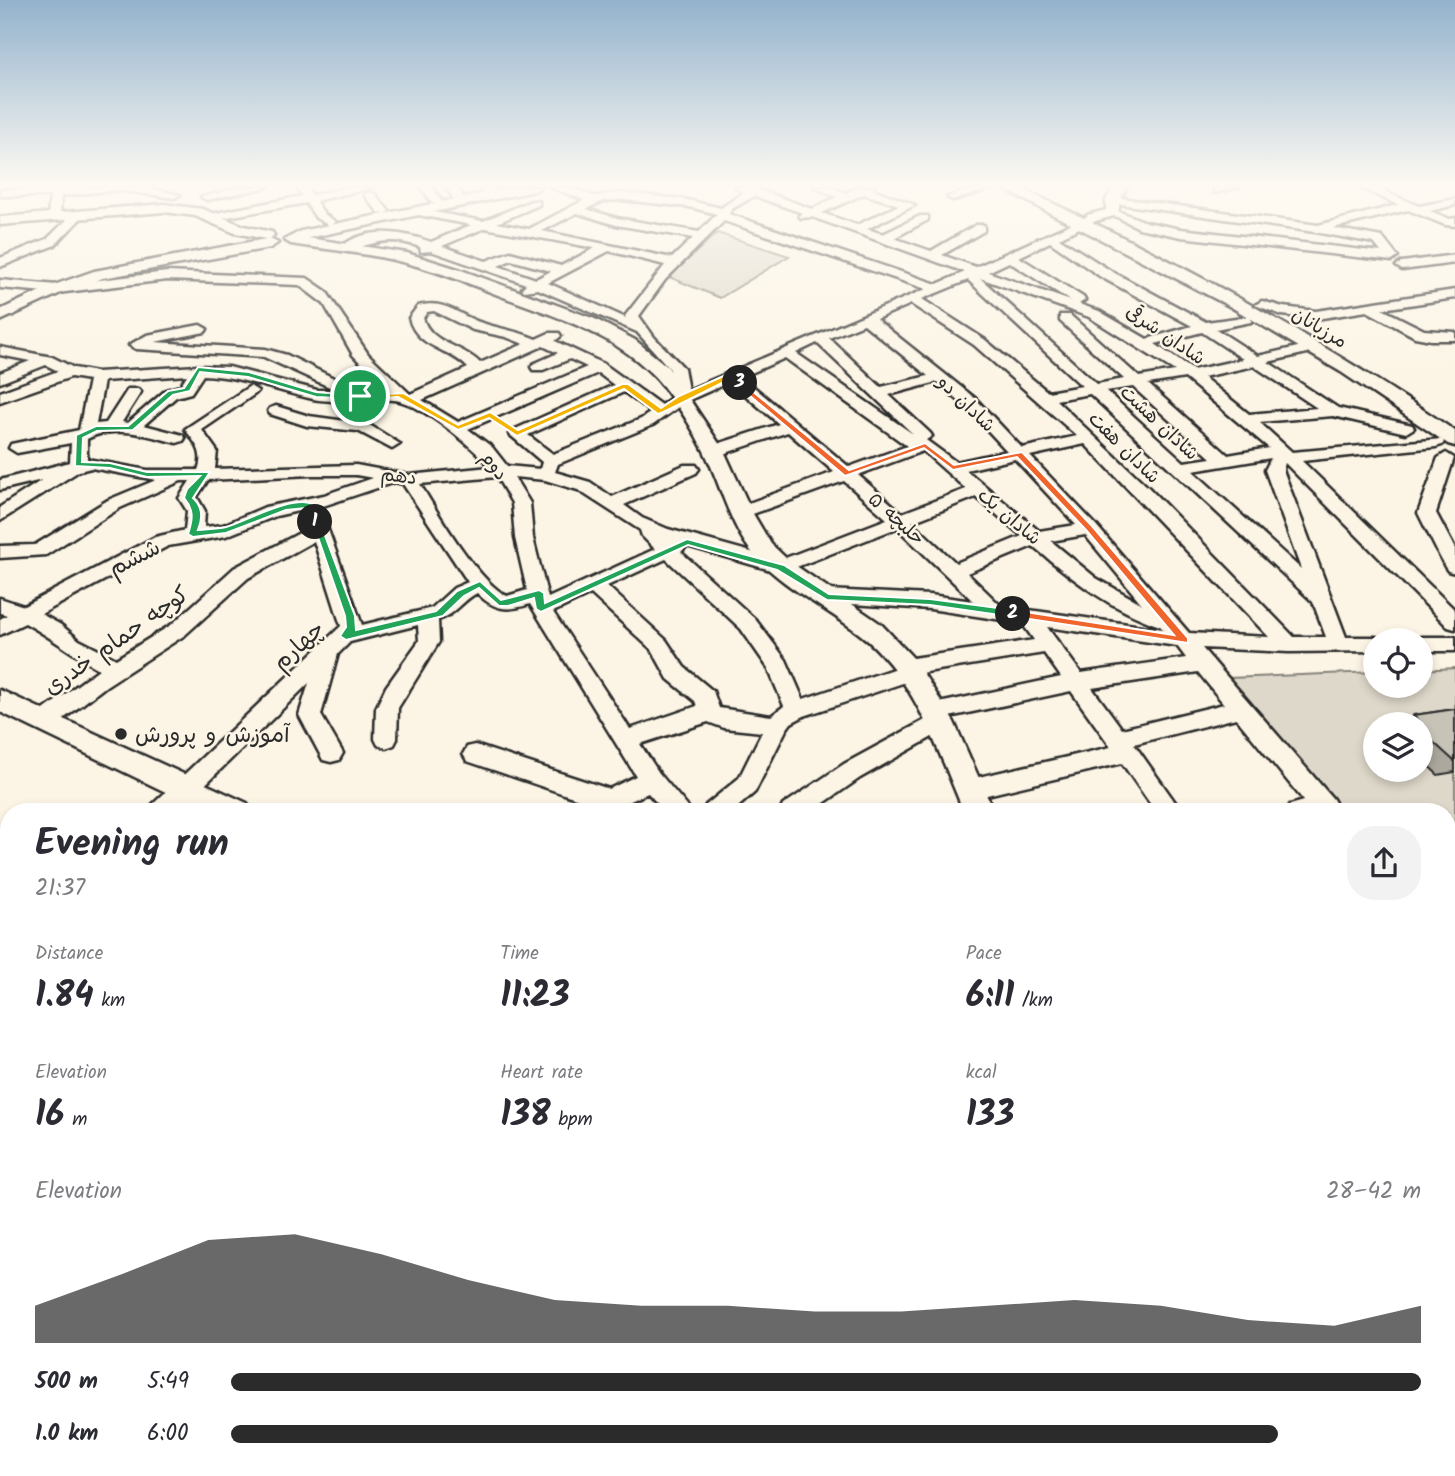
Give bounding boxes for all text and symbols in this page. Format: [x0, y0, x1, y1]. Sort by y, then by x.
street label: شادان شرقی [1119, 298, 1211, 374]
street label: مرزبانان [1285, 300, 1353, 357]
pin [330, 366, 390, 426]
pin: 3 [722, 366, 758, 400]
text: 3 [734, 367, 745, 397]
street label: شادان دو [928, 367, 1002, 440]
icon: arrive [341, 377, 379, 415]
street label: شادان هشت [1112, 379, 1205, 468]
street label: شادان هفت [1080, 405, 1167, 492]
street label: دوم [472, 445, 515, 488]
street label: دهم [379, 460, 418, 494]
street label: شادان یک [970, 482, 1047, 553]
street label: حلبچه ۵ [860, 486, 931, 553]
pin: 1 [298, 504, 332, 540]
text: 1 [312, 506, 317, 536]
street label: ششم [103, 530, 167, 587]
street label: کوچه حمام خدری [37, 578, 198, 705]
pin: 2 [996, 596, 1030, 632]
text: 2 [1007, 598, 1018, 628]
street label: چهارم [265, 613, 334, 680]
map controls [1363, 628, 1433, 782]
button: locate [1363, 628, 1433, 698]
button: layers [1363, 712, 1433, 782]
place label: آموزش و پرورش [135, 718, 291, 754]
marker: آموزش و پرورش [113, 726, 129, 742]
text: Evening run [35, 815, 229, 875]
button: share [1347, 826, 1421, 900]
text: 21:37 [35, 871, 85, 907]
text: Distance [35, 939, 103, 969]
text: Time [500, 939, 539, 969]
text: Pace [966, 939, 1002, 969]
text: 1.84 [35, 969, 94, 1025]
text: 11:23 [500, 969, 570, 1025]
text: 6:11 [966, 969, 1014, 1025]
text: km [94, 986, 125, 1016]
text: /km [1014, 986, 1053, 1016]
text: Elevation [35, 1058, 107, 1088]
text: Heart rate [500, 1058, 583, 1088]
text: kcal [966, 1058, 997, 1088]
text: 16 [35, 1088, 65, 1144]
text: 138 [500, 1088, 551, 1144]
text: 133 [966, 1088, 1015, 1144]
text: m [65, 1105, 87, 1135]
text: bpm [551, 1105, 593, 1135]
text: Elevation [35, 1174, 122, 1210]
text: 28–42 m [1326, 1174, 1421, 1210]
text: 500 m [35, 1364, 98, 1400]
text: 5:49 [147, 1364, 189, 1400]
text: 1.0 km [35, 1416, 98, 1452]
text: 6:00 [147, 1416, 188, 1452]

